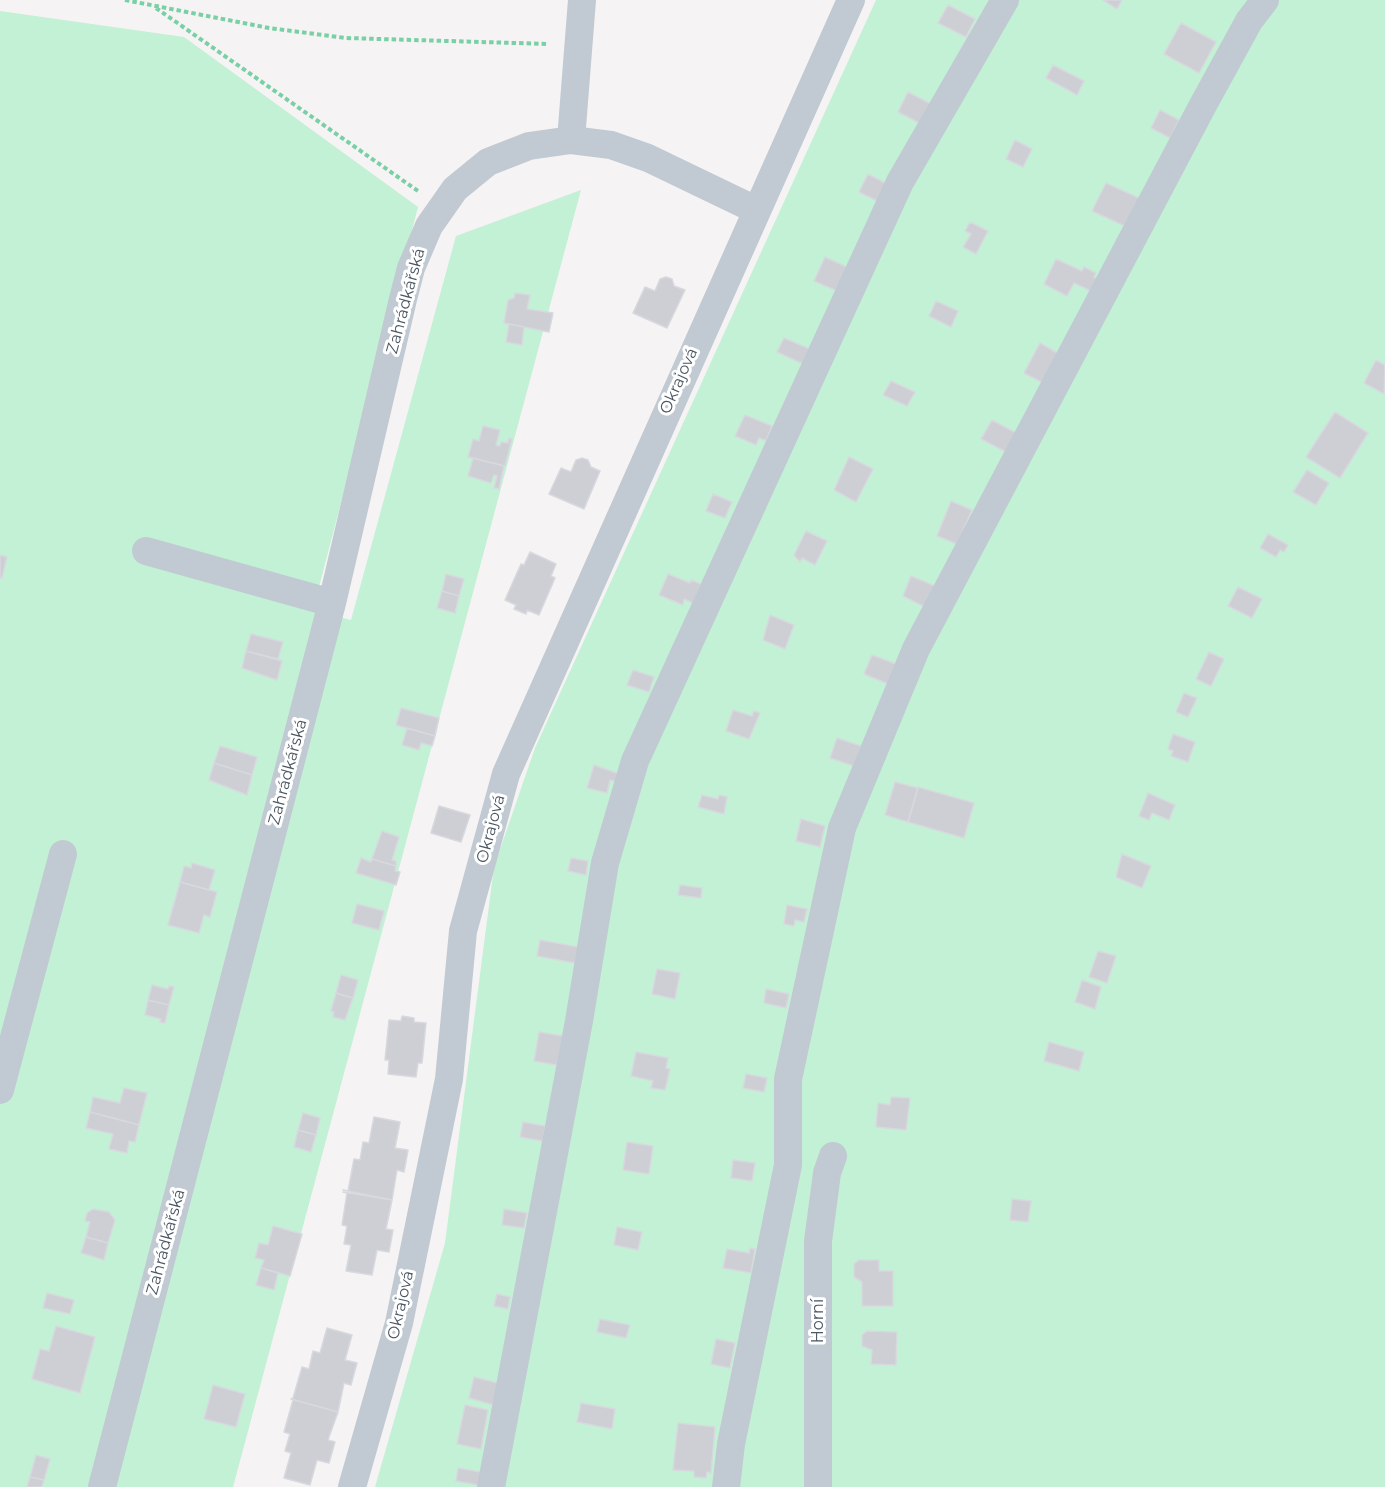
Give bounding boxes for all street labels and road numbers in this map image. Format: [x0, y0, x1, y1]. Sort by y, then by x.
street label: Zahrádkářská [383, 246, 429, 356]
street label: Okrajová [656, 345, 702, 417]
street label: Zahrádkářská [265, 717, 311, 827]
street label: Okrajová [473, 793, 509, 865]
street label: Zahrádkářská [143, 1187, 189, 1297]
street label: Okrajová [384, 1269, 418, 1341]
street label: Horní [808, 1299, 828, 1343]

